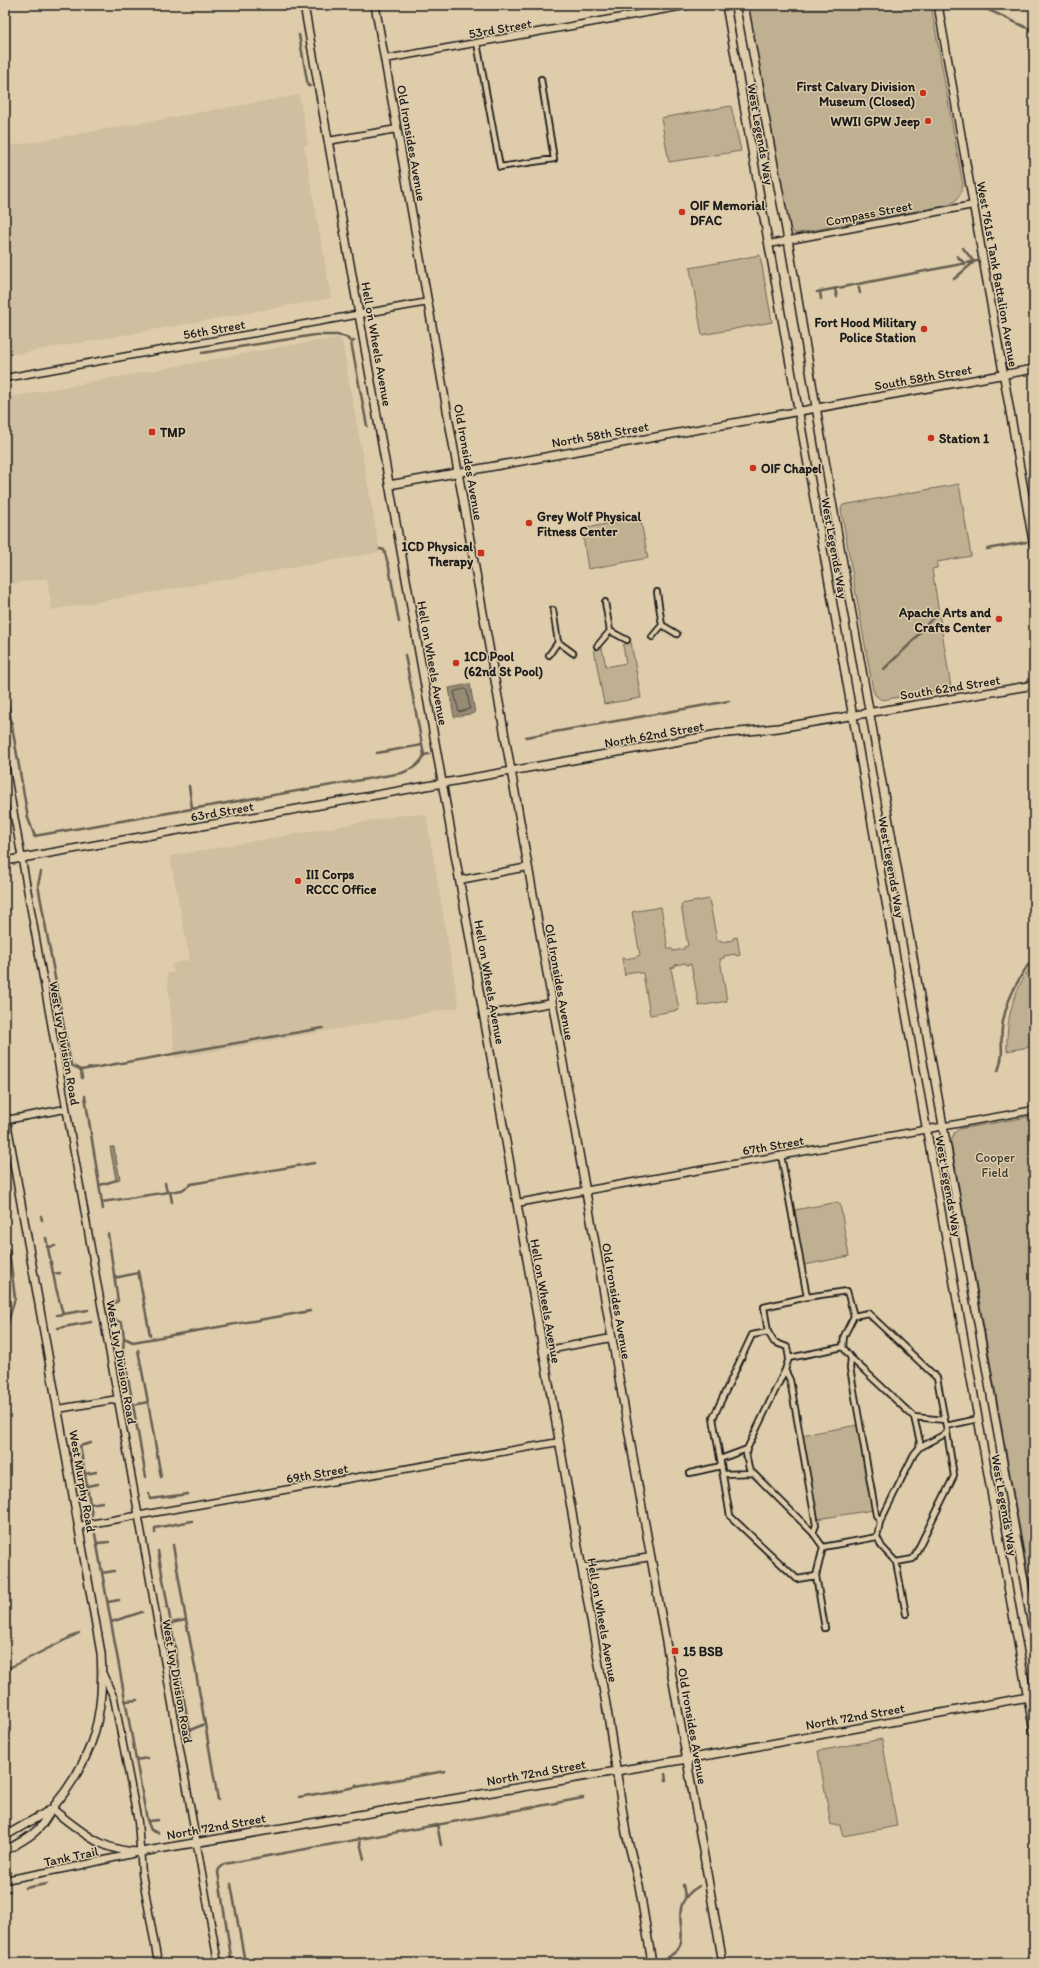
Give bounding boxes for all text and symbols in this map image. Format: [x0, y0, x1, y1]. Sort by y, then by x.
street label: 53rd Street [467, 16, 533, 41]
place label: First Calvary Division Museum (Closed) [796, 79, 916, 110]
street label: West Legends Way [744, 82, 777, 186]
street label: Old Ironsides Avenue [394, 84, 429, 202]
marker: First Calvary Division Museum (Closed) [918, 88, 928, 98]
place label: WWII GPW Jeep [831, 114, 920, 130]
marker: WWII GPW Jeep [923, 116, 933, 126]
street label: West 761st Tank Battalion Avenue [974, 180, 1021, 368]
place label: OIF Memorial DFAC [690, 198, 766, 228]
street label: Compass Street [825, 198, 914, 229]
marker: OIF Memorial DFAC [677, 207, 687, 217]
street label: Hell on Wheels Avenue [358, 281, 395, 407]
place label: Fort Hood Military Police Station [815, 315, 917, 345]
street label: 56th Street [182, 317, 246, 342]
marker: Fort Hood Military Police Station [919, 324, 929, 334]
street label: South 58th Street [873, 362, 973, 393]
street label: Old Ironsides Avenue [451, 403, 486, 521]
street label: North 58th Street [550, 419, 650, 450]
place label: TMP [159, 425, 186, 440]
marker: TMP [147, 427, 157, 437]
place label: Station 1 [939, 431, 989, 446]
marker: Station 1 [926, 433, 936, 443]
place label: OIF Chapel [761, 461, 822, 477]
marker: OIF Chapel [748, 463, 758, 473]
street label: West Legends Way [818, 496, 851, 600]
place label: Grey Wolf Physical Fitness Center [537, 509, 641, 539]
marker: Grey Wolf Physical Fitness Center [524, 518, 534, 528]
place label: 1CD Physical Therapy [401, 539, 474, 570]
marker: 1CD Physical Therapy [476, 548, 486, 558]
street label: Hell on Wheels Avenue [414, 600, 451, 726]
place label: Apache Arts and Crafts Center [898, 605, 992, 635]
marker: Apache Arts and Crafts Center [994, 614, 1004, 624]
place label: 1CD Pool (62nd St Pool) [464, 649, 543, 680]
marker: 1CD Pool (62nd St Pool) [451, 658, 461, 668]
street label: South 62nd Street [899, 672, 1001, 703]
street label: North 62nd Street [603, 718, 705, 751]
street label: 63rd Street [189, 799, 255, 824]
street label: West Legends Way [875, 815, 908, 919]
place label: III Corps RCCC Office [306, 867, 376, 897]
marker: III Corps RCCC Office [293, 876, 303, 886]
street label: Hell on Wheels Avenue [471, 919, 508, 1045]
street label: Old Ironsides Avenue [542, 923, 577, 1041]
street label: West Ivy Division Road [46, 980, 83, 1106]
street label: 67th Street [741, 1133, 805, 1158]
street label: West Legends Way [932, 1134, 965, 1238]
park label: Cooper Field [975, 1150, 1015, 1180]
street label: Hell on Wheels Avenue [527, 1238, 564, 1364]
street label: Old Ironsides Avenue [599, 1242, 634, 1360]
street label: West Ivy Division Road [103, 1299, 140, 1425]
street label: West Murphy Road [66, 1429, 99, 1533]
street label: West Legends Way [988, 1453, 1021, 1557]
street label: 69th Street [285, 1461, 349, 1486]
street label: Hell on Wheels Avenue [584, 1557, 621, 1683]
street label: West Ivy Division Road [159, 1618, 196, 1744]
place label: 15 BSB [683, 1644, 723, 1659]
marker: 15 BSB [670, 1646, 680, 1656]
street label: Old Ironsides Avenue [675, 1667, 710, 1785]
street label: North 72nd Street [804, 1700, 906, 1733]
street label: North 72nd Street [485, 1756, 587, 1789]
street label: North 72nd Street [165, 1810, 267, 1843]
street label: Tank Trail [42, 1843, 100, 1870]

